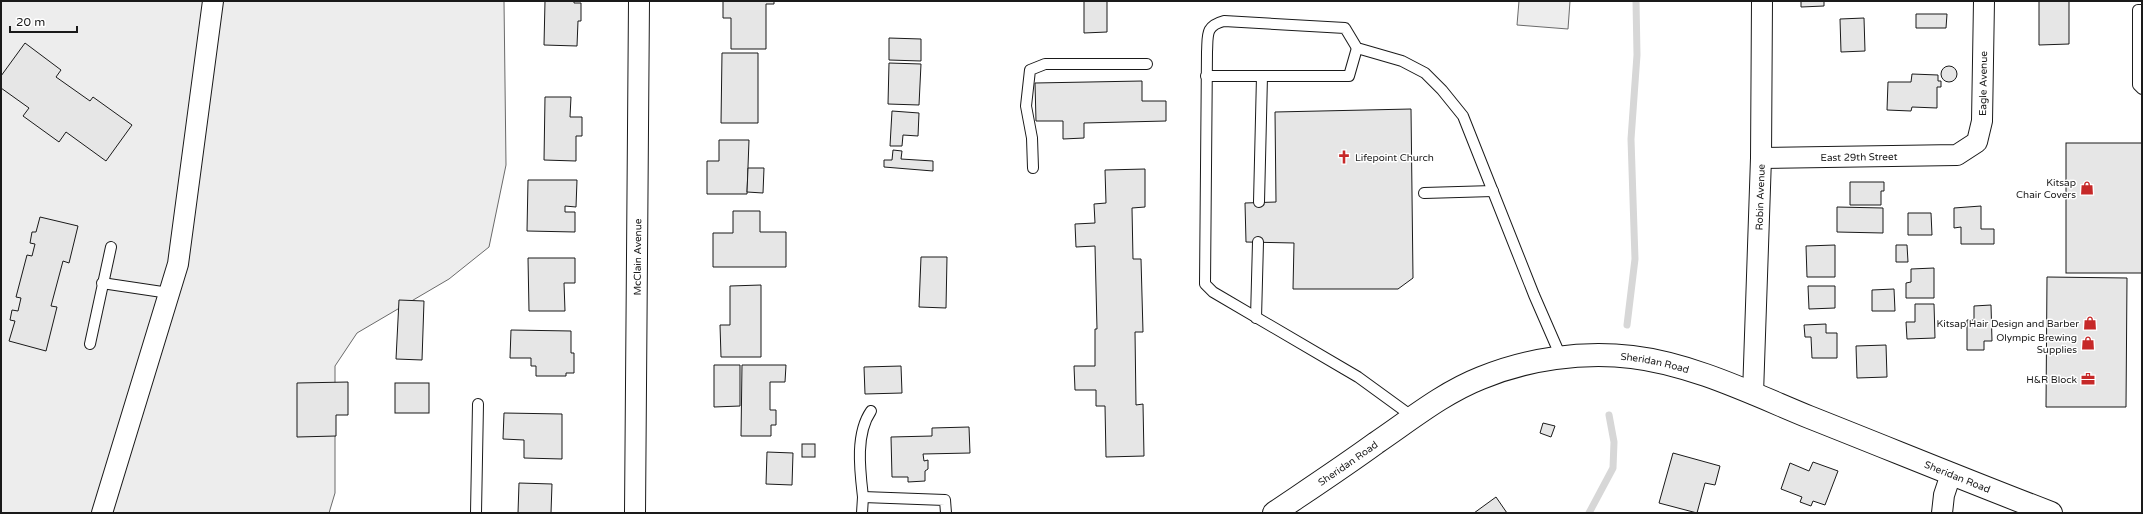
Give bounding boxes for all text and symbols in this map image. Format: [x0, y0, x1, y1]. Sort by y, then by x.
scale bar [10, 8, 77, 34]
text: 20 m [16, 15, 45, 29]
street label: Eagle Avenue [1977, 51, 1990, 116]
church icon: Lifepoint Church [1336, 149, 1352, 165]
street label: East 29th Street [1820, 151, 1898, 164]
place label: Lifepoint Church [1355, 152, 1434, 164]
street label: Robin Avenue [1754, 163, 1768, 231]
place label: Kitsap Chair Covers [2016, 177, 2076, 201]
shop icon: Kitsap Chair Covers [2079, 180, 2095, 196]
street label: McClain Avenue [632, 218, 644, 296]
shop icon: Kitsap Hair Design and Barber [2082, 315, 2098, 331]
place label: Kitsap Hair Design and Barber [1937, 318, 2079, 330]
place label: Olympic Brewing Supplies [1996, 332, 2077, 356]
shop icon: Olympic Brewing Supplies [2080, 335, 2096, 351]
street label: Sheridan Road [1620, 351, 1690, 376]
office icon: H&R Block [2080, 371, 2096, 387]
place label: H&R Block [2026, 374, 2078, 386]
street label: Sheridan Road [1316, 439, 1380, 489]
street label: Sheridan Road [1922, 459, 1992, 496]

